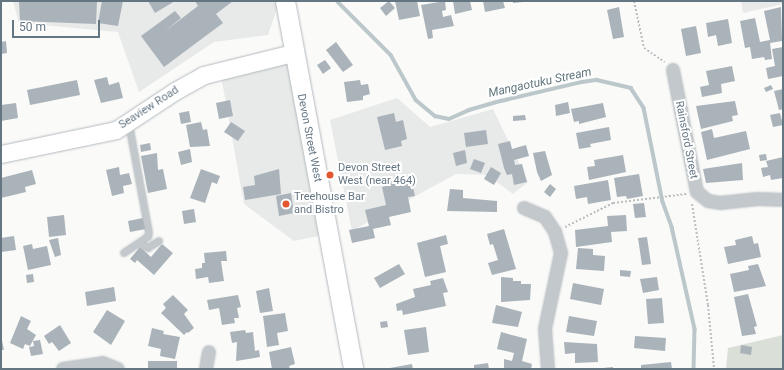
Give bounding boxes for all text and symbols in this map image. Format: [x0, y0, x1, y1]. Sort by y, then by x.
scale bar [14, 12, 102, 38]
text: 50 m [19, 20, 46, 34]
water label: Mangaotuku Stream [487, 65, 593, 101]
street label: Seaview Road [117, 84, 181, 132]
street label: Devon Street West [294, 93, 324, 183]
street label: Rainsford Street [672, 100, 700, 180]
place label: Devon Street West (near 464) [338, 162, 416, 188]
marker: Devon Street West (near 464) [325, 170, 335, 180]
place label: Treehouse Bar and Bistro [294, 191, 365, 217]
marker: Treehouse Bar and Bistro [281, 199, 291, 209]

